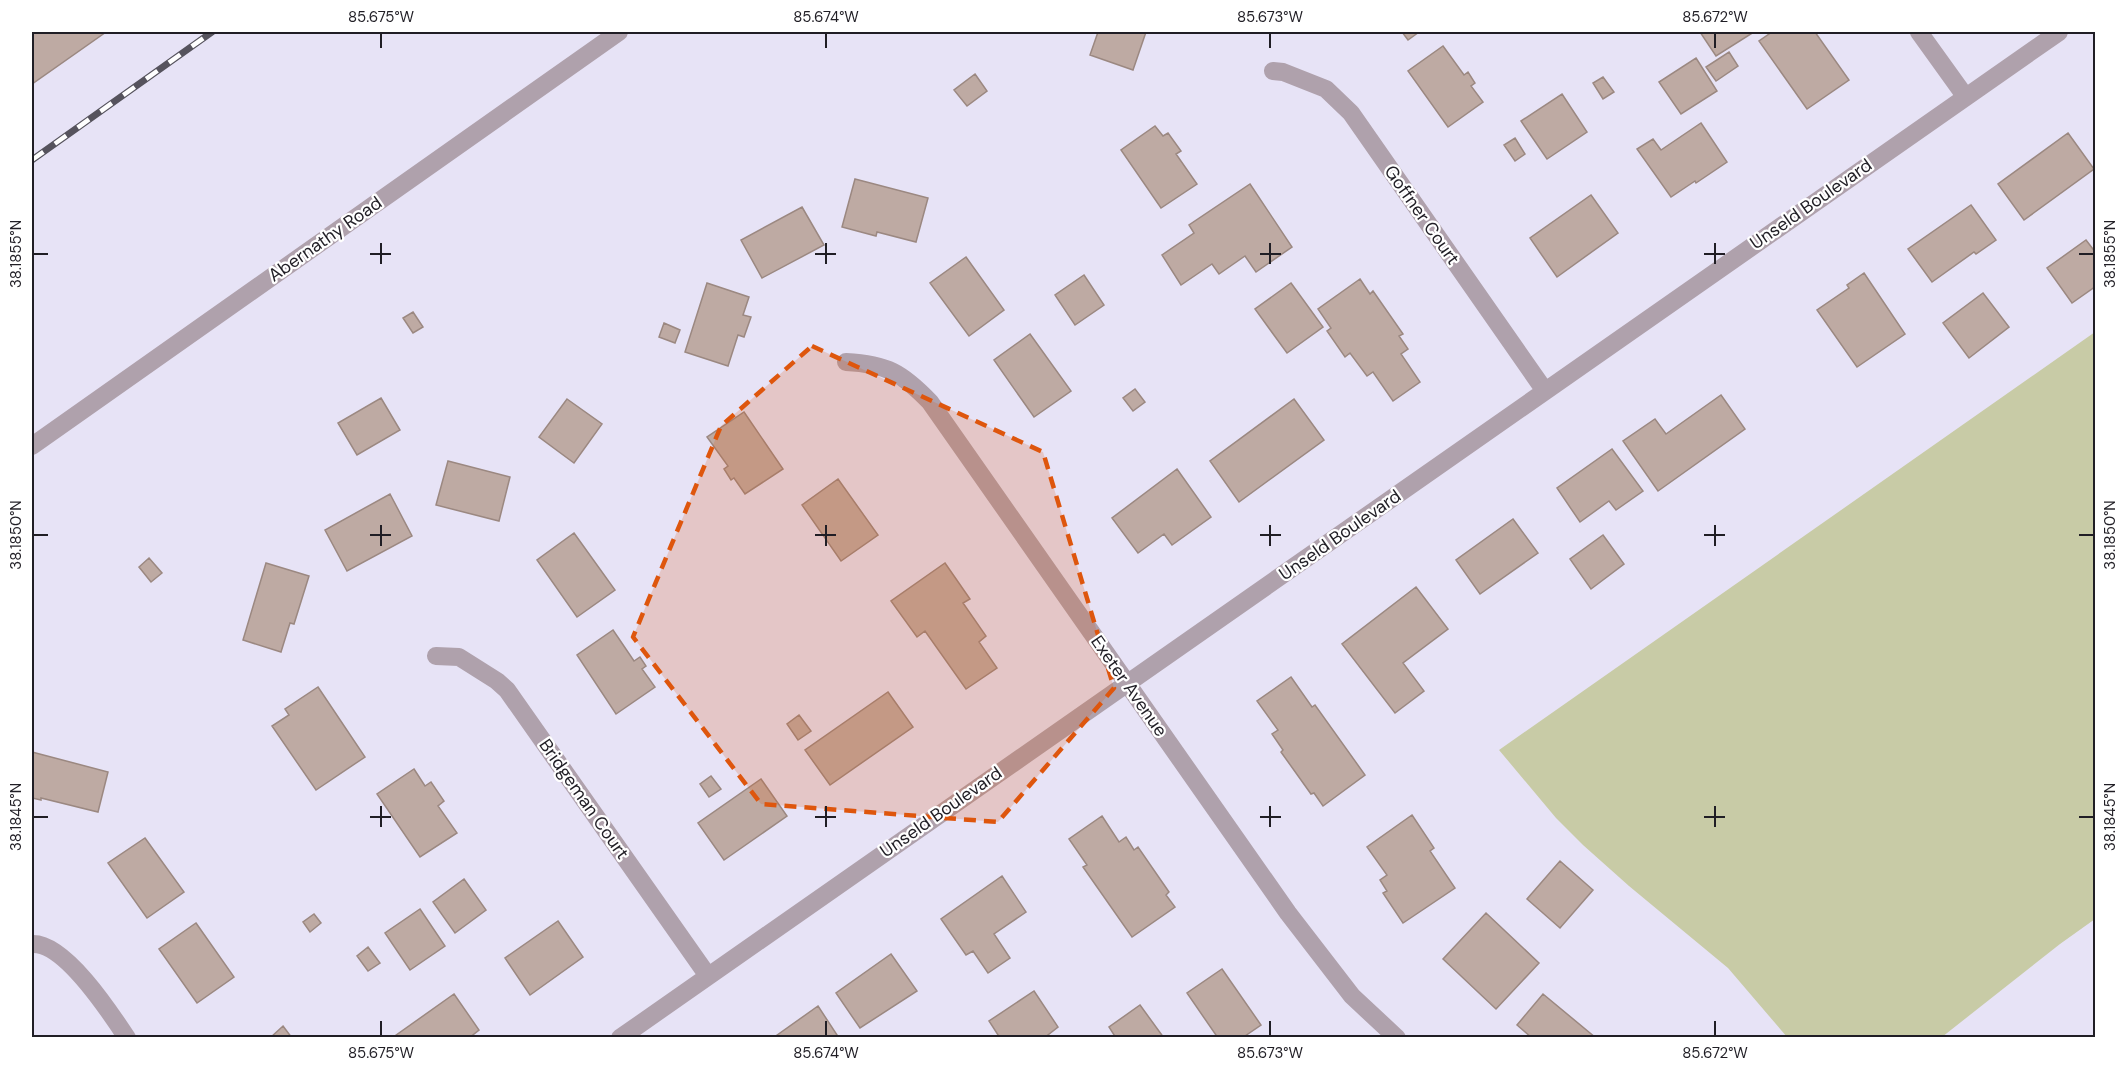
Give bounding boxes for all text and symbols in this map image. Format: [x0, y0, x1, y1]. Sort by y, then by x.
text: 85.675°W [348, 7, 415, 27]
text: 85.674°W [793, 7, 859, 27]
text: 85.673°W [1237, 7, 1303, 27]
text: 85.672°W [1682, 7, 1748, 27]
street label: Unseld Boulevard [1745, 153, 1877, 255]
street label: Goffner Court [1379, 161, 1465, 269]
street label: Abernathy Road [263, 191, 387, 287]
text: 38.1855°N [6, 220, 26, 288]
text: 38.1855°N [2100, 220, 2120, 288]
street label: Unseld Boulevard [1274, 484, 1406, 586]
text: 38.1850°N [6, 500, 26, 570]
text: 38.1850°N [2100, 500, 2120, 570]
street label: Exeter Avenue [1085, 631, 1173, 741]
street label: Bridgeman Court [534, 734, 634, 864]
street label: Unseld Boulevard [875, 761, 1007, 863]
text: 38.1845°N [6, 783, 26, 851]
text: 38.1845°N [2100, 783, 2120, 851]
text: 85.675°W [348, 1043, 415, 1063]
text: 85.674°W [793, 1043, 859, 1063]
text: 85.673°W [1237, 1043, 1303, 1063]
text: 85.672°W [1682, 1043, 1748, 1063]

